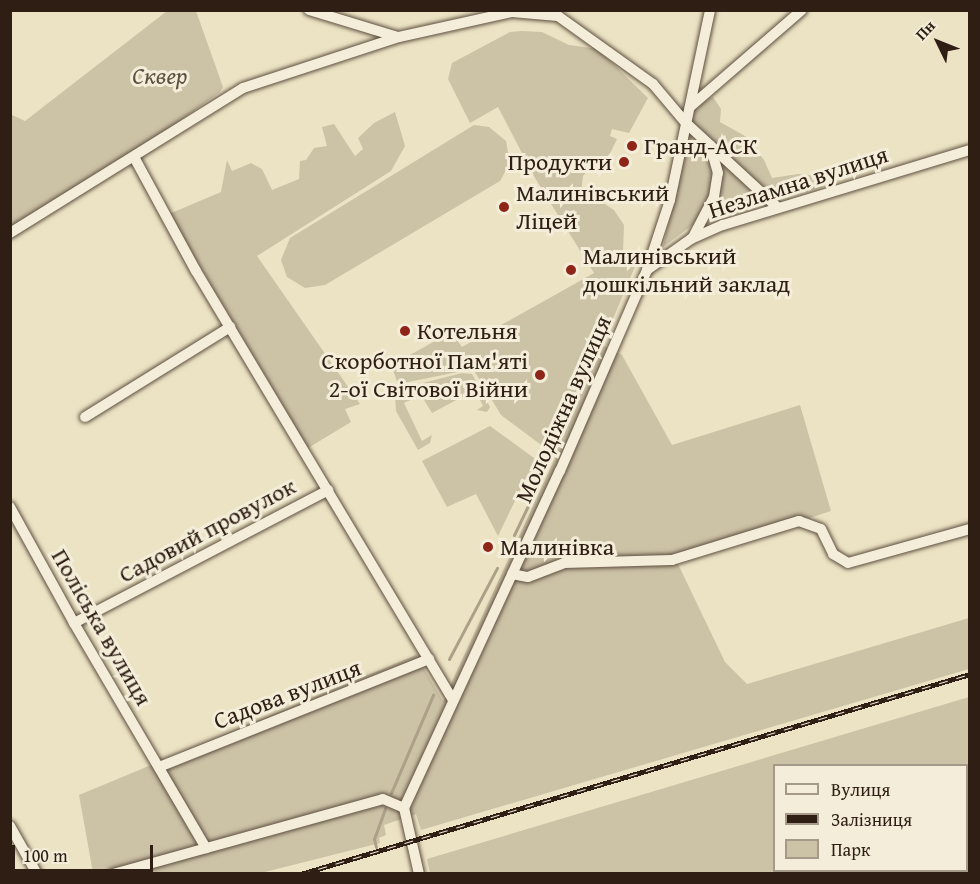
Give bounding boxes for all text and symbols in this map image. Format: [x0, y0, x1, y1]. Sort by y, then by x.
north arrow [908, 12, 968, 72]
text: Пн [909, 14, 941, 45]
park label: Сквер [132, 62, 188, 90]
place label: Гранд-АСК [644, 132, 758, 160]
marker: Гранд-АСК [625, 139, 639, 153]
street label: Незламна вулиця [705, 139, 891, 225]
place label: Продукти [508, 148, 612, 176]
marker: Продукти [617, 155, 631, 169]
place label: Малинівський Ліцей [516, 179, 669, 235]
marker: Малинівський Ліцей [497, 200, 511, 214]
place label: Малинівський дошкільний заклад [583, 242, 790, 298]
marker: Малинівський дошкільний заклад [564, 263, 578, 277]
street label: Молодіжна вулиця [509, 311, 617, 507]
place label: Котельня [417, 317, 517, 345]
marker: Котельня [398, 324, 412, 338]
place label: Скорботної Пам'яті 2-ої Світової Війни [322, 347, 528, 403]
marker: Скорботної Пам'яті 2-ої Світової Війни [533, 368, 547, 382]
street label: Садовий провулок [114, 471, 300, 589]
place label: Малинівка [500, 533, 614, 561]
marker: Малинівка [481, 540, 495, 554]
street label: Поліська вулиця [45, 544, 159, 710]
street label: Садова вулиця [209, 653, 365, 735]
legend [773, 764, 968, 872]
text: Вулиця [831, 776, 890, 803]
text: Залізниця [831, 806, 912, 833]
scale bar [15, 833, 156, 871]
text: Парк [831, 836, 870, 863]
text: 100 m [23, 842, 68, 869]

